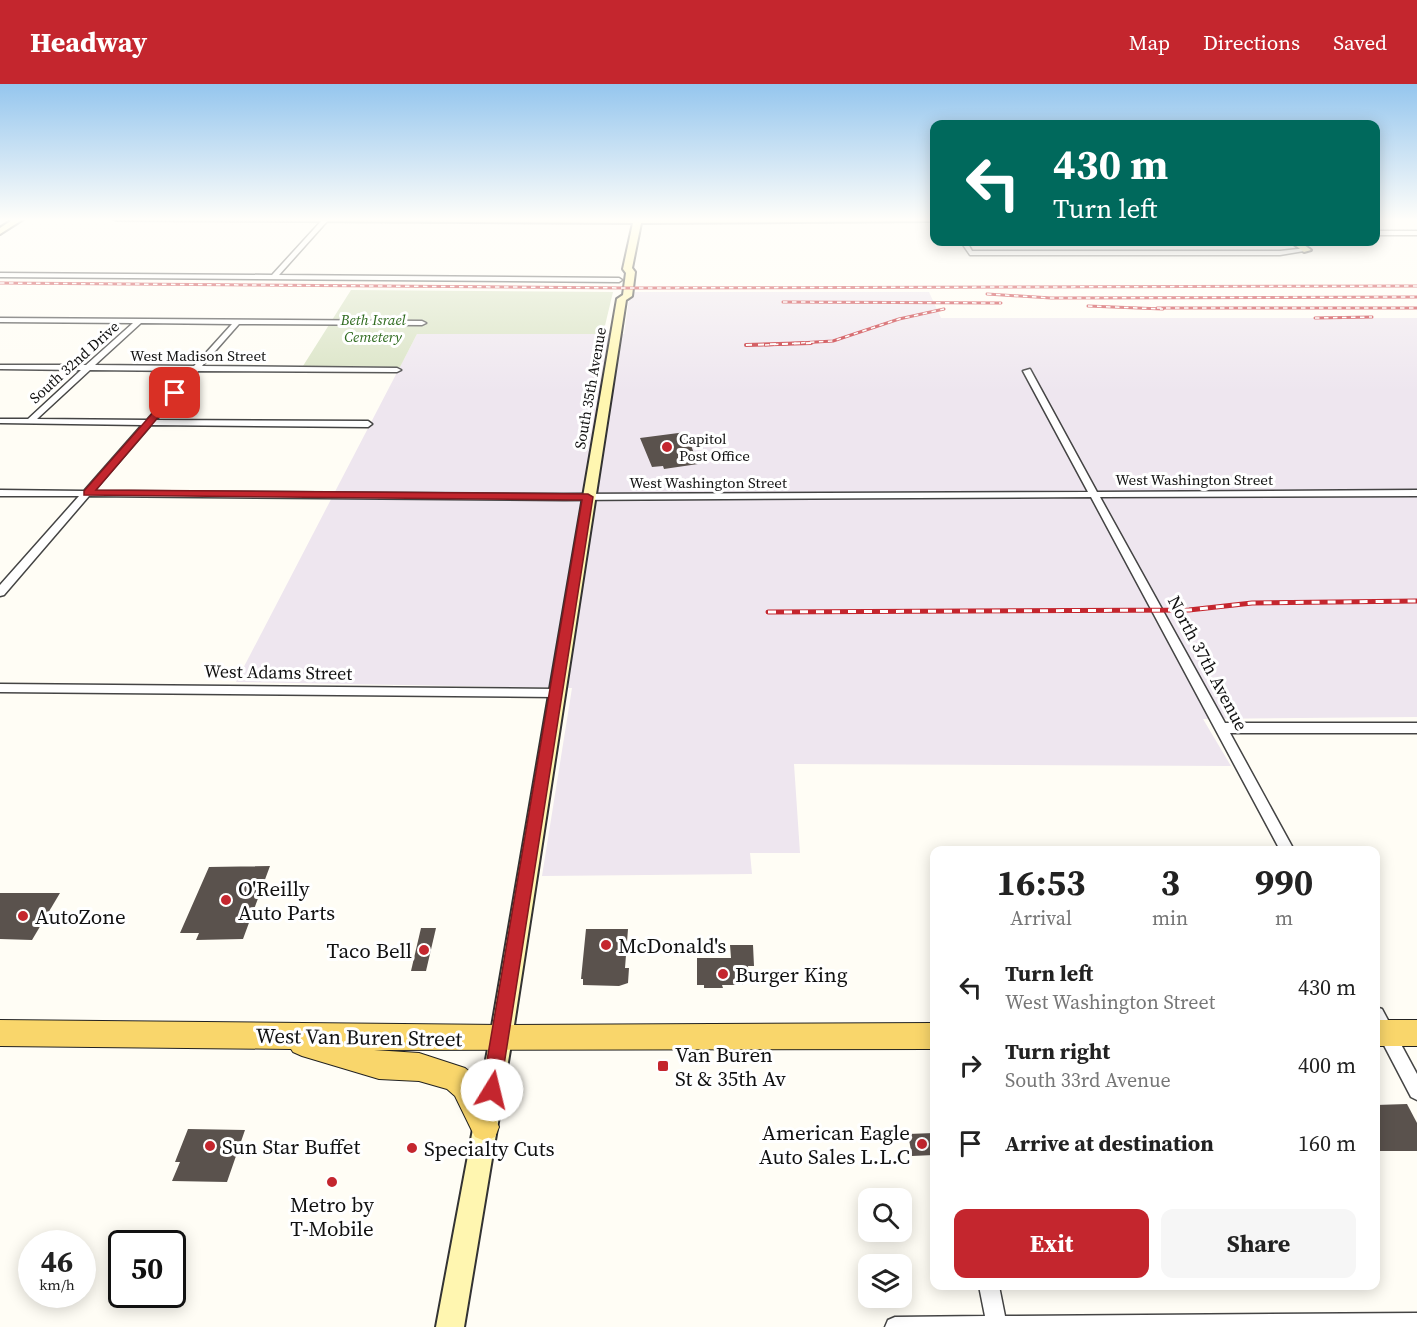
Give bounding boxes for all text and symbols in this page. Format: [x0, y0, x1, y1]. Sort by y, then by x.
text: Headway [30, 23, 147, 61]
text: Map [1129, 28, 1170, 57]
text: Directions [1203, 28, 1300, 57]
text: Saved [1333, 28, 1387, 57]
text: 430 m [1053, 135, 1168, 193]
icon: left [954, 144, 1032, 222]
text: Turn left [1053, 190, 1157, 227]
park label: Beth Israel Cemetery [339, 309, 406, 347]
street label: South 32nd Drive [25, 316, 124, 408]
street label: South 35th Avenue [569, 325, 611, 451]
street label: West Madison Street [130, 345, 266, 366]
pin [149, 367, 200, 418]
icon: arrive [158, 376, 191, 409]
place label: Capitol Post Office [679, 428, 750, 466]
marker: Capitol Post Office [660, 440, 674, 454]
street label: West Washington Street [1115, 469, 1273, 490]
street label: West Washington Street [629, 472, 787, 493]
street label: North 37th Avenue [1162, 591, 1254, 735]
street label: West Adams Street [204, 658, 353, 686]
text: 16:53 [997, 858, 1085, 907]
text: 3 [1160, 858, 1180, 907]
text: 990 [1255, 858, 1313, 907]
place label: O'Reilly Auto Parts [238, 874, 335, 927]
marker: O'Reilly Auto Parts [219, 893, 233, 907]
place label: AutoZone [35, 902, 126, 931]
text: Arrival [1010, 904, 1072, 932]
text: min [1152, 904, 1188, 932]
text: m [1275, 904, 1293, 932]
marker: AutoZone [16, 909, 30, 923]
place label: McDonald's [618, 931, 726, 960]
place label: Taco Bell [327, 936, 412, 965]
marker: McDonald's [599, 938, 613, 952]
marker: Taco Bell [417, 943, 431, 957]
text: Turn left [1005, 958, 1093, 988]
place label: Burger King [735, 960, 848, 989]
marker: Burger King [716, 967, 730, 981]
icon: left [954, 971, 987, 1004]
text: 430 m [1298, 972, 1356, 1002]
text: West Washington Street [1005, 988, 1215, 1016]
street label: West Van Buren Street [255, 1021, 463, 1053]
text: Turn right [1005, 1036, 1110, 1066]
place label: Van Buren St & 35th Av [675, 1040, 786, 1093]
icon: right [954, 1049, 987, 1082]
text: 400 m [1298, 1050, 1356, 1080]
position arrow [460, 1058, 524, 1122]
marker: Van Buren St & 35th Av [656, 1059, 670, 1073]
text: South 33rd Avenue [1005, 1066, 1171, 1094]
place label: American Eagle Auto Sales L.L.C [759, 1118, 910, 1171]
icon: arrive [954, 1127, 987, 1160]
text: Arrive at destination [1005, 1128, 1214, 1158]
text: 160 m [1298, 1128, 1356, 1158]
place label: Sun Star Buffet [222, 1132, 360, 1161]
place label: Specialty Cuts [424, 1134, 555, 1163]
marker: American Eagle Auto Sales L.L.C [915, 1137, 929, 1151]
marker: Sun Star Buffet [203, 1139, 217, 1153]
marker: Specialty Cuts [405, 1141, 419, 1155]
marker: Metro by T-Mobile [325, 1175, 339, 1189]
map controls [858, 1188, 912, 1308]
button: search [858, 1188, 912, 1242]
place label: Metro by T-Mobile [290, 1190, 374, 1243]
button: Exit [954, 1209, 1149, 1278]
button: Share [1161, 1209, 1356, 1278]
speed limit sign: 50 [108, 1230, 186, 1308]
text: 46 [41, 1241, 73, 1282]
button: layers [858, 1254, 912, 1308]
text: km/h [39, 1274, 75, 1295]

